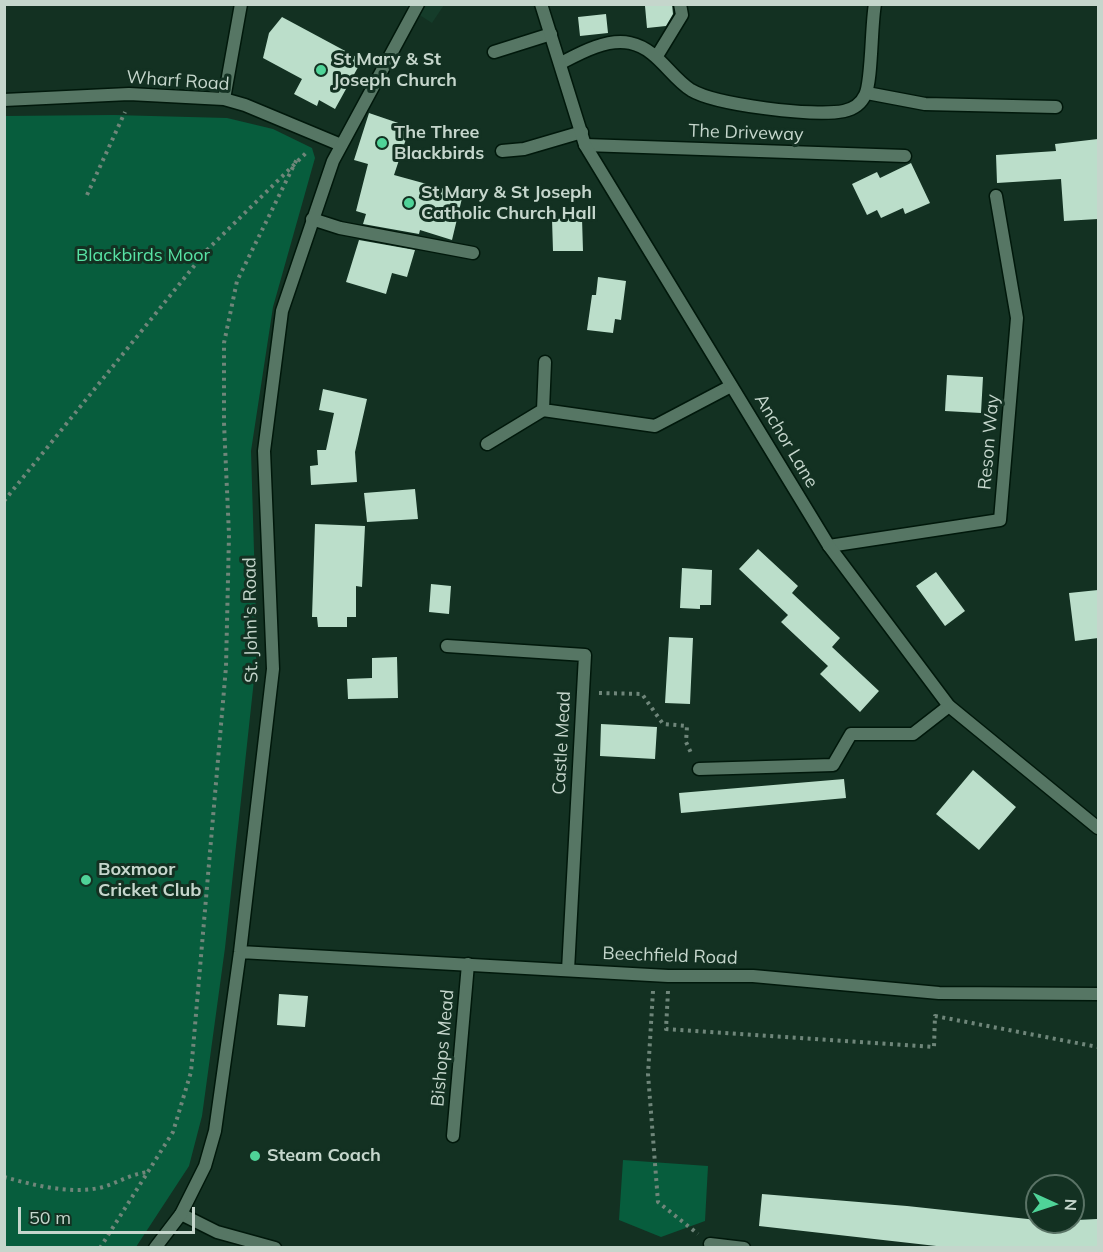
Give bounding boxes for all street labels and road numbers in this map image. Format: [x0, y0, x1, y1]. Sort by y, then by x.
street label: Wharf Road [126, 67, 230, 95]
street label: The Driveway [688, 120, 804, 146]
street label: Anchor Lane [750, 390, 822, 492]
street label: Reson Way [974, 393, 1004, 491]
street label: St. John's Road [239, 557, 263, 683]
street label: Castle Mead [549, 691, 575, 795]
street label: Beechfield Road [602, 943, 738, 969]
street label: Bishops Mead [427, 989, 459, 1107]

